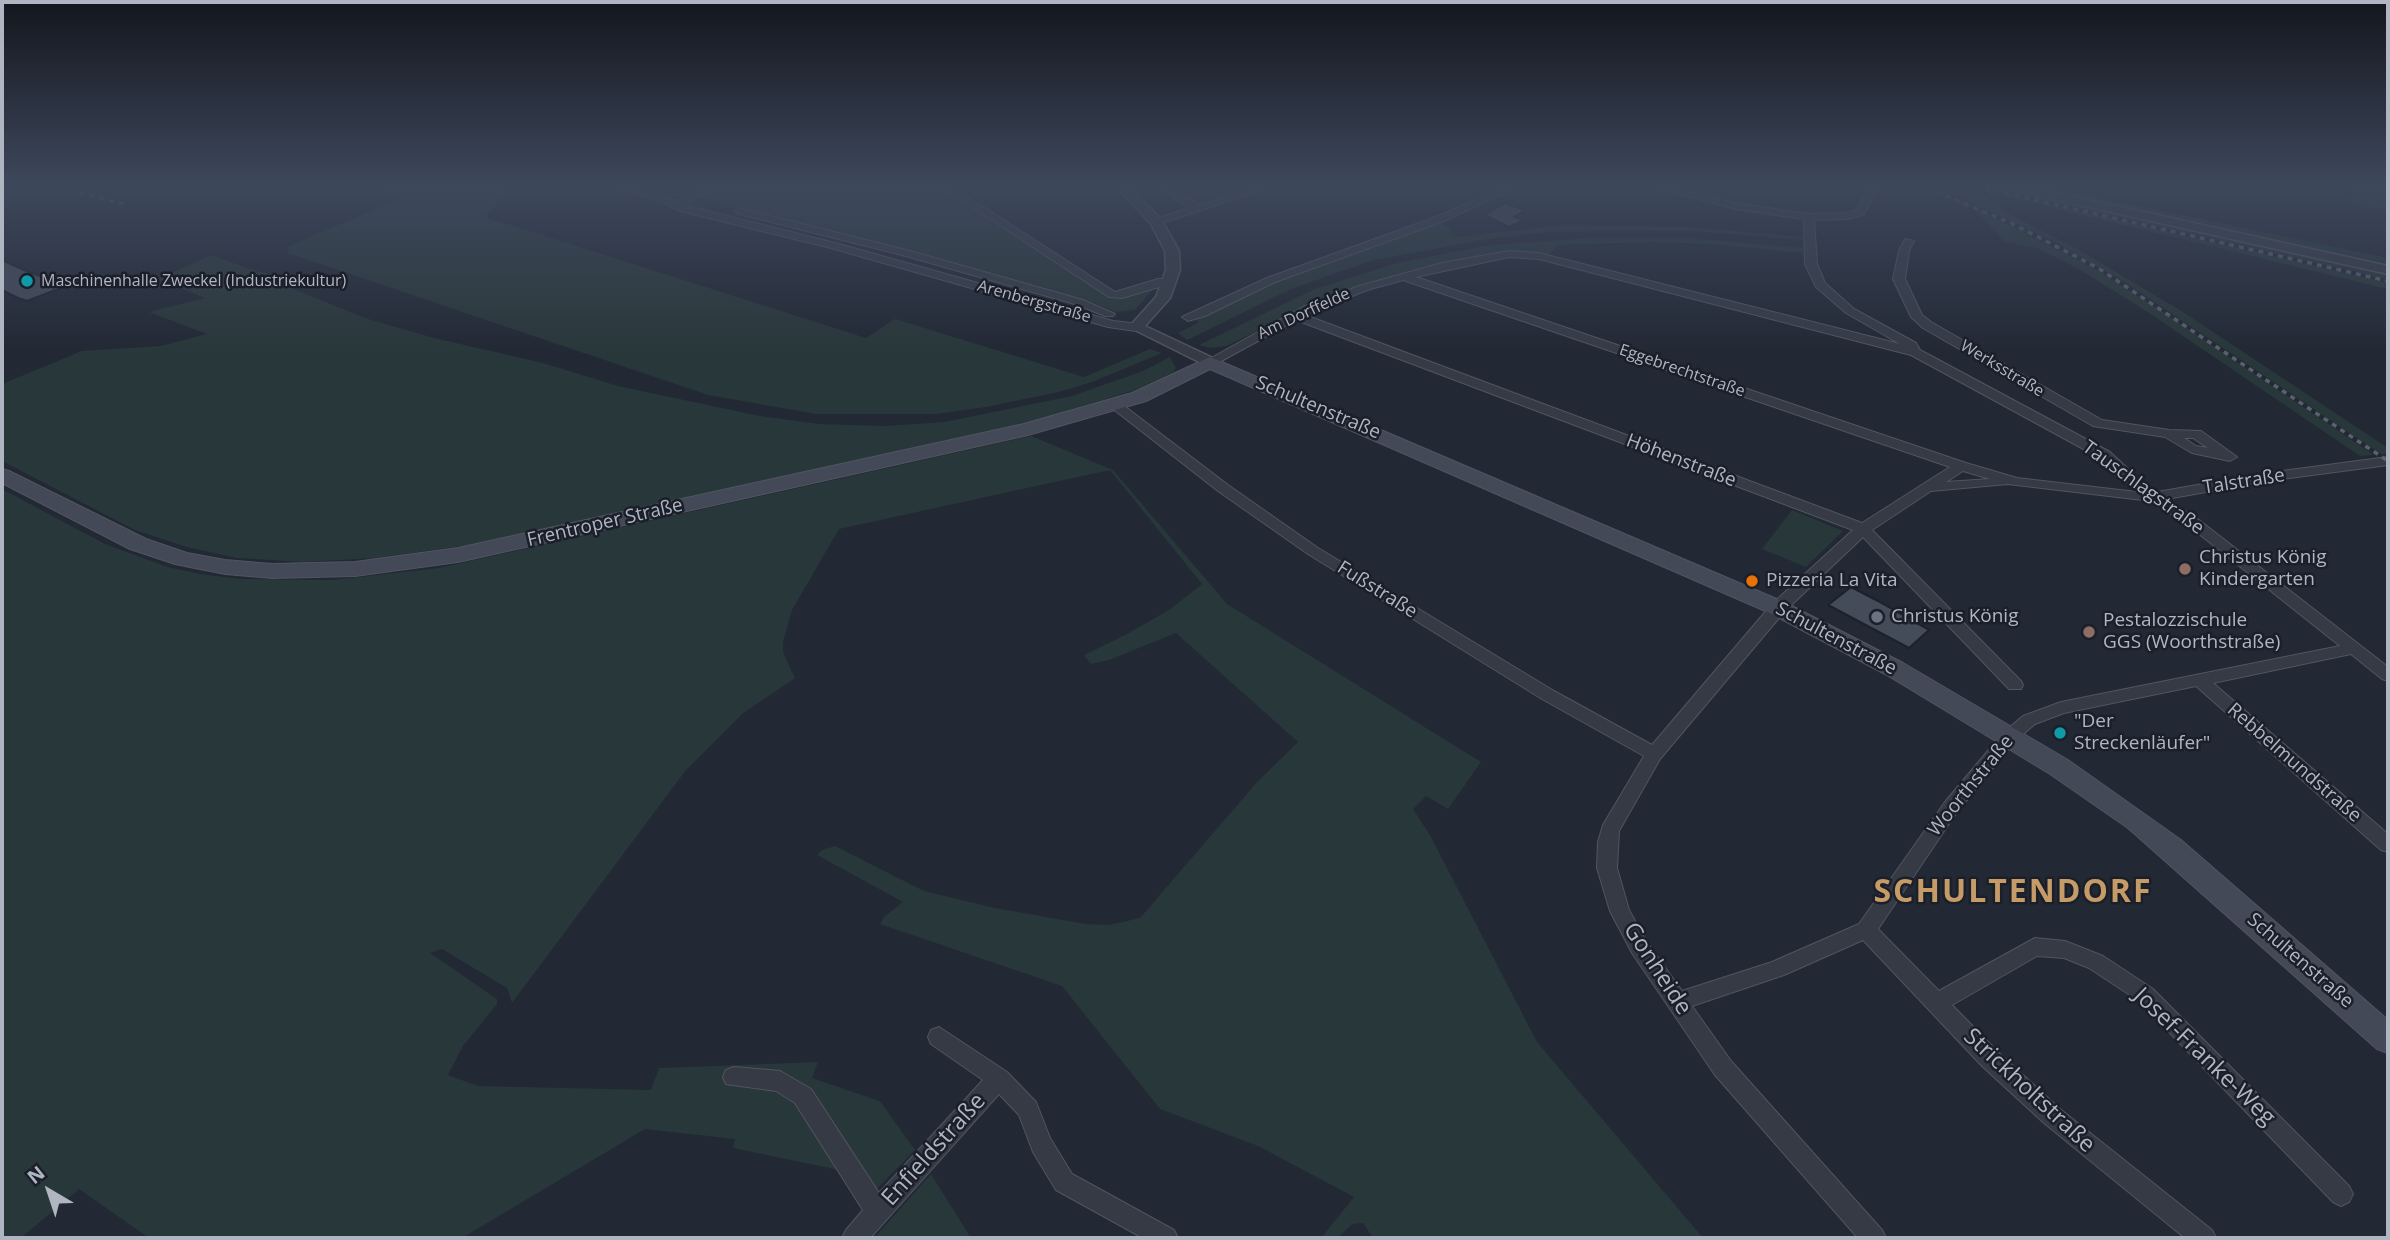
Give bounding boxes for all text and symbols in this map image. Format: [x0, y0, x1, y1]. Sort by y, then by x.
place label: Maschinenhalle Zweckel (Industriekultur) [41, 271, 346, 291]
marker: Maschinenhalle Zweckel (Industriekultur) [19, 273, 35, 289]
street label: Arenbergstraße [975, 277, 1093, 327]
street label: Am Dorffelde [1255, 284, 1353, 344]
street label: Werksstraße [1957, 337, 2047, 401]
street label: Eggebrechtstraße [1617, 341, 1747, 401]
street label: Schultenstraße [1252, 371, 1384, 445]
street label: Höhenstraße [1623, 430, 1739, 492]
street label: Tauschlagstraße [2078, 436, 2208, 540]
street label: Talstraße [2201, 464, 2287, 500]
street label: Frentroper Straße [525, 494, 685, 552]
place label: Christus König Kindergarten [2199, 547, 2326, 591]
street label: Fußstraße [1333, 557, 1421, 623]
marker: Christus König Kindergarten [2177, 561, 2193, 577]
place label: Pizzeria La Vita [1766, 570, 1898, 592]
marker: Pizzeria La Vita [1744, 573, 1760, 589]
street label: Schultenstraße [1772, 598, 1900, 680]
place label: Christus König [1891, 606, 2018, 628]
marker: Christus König [1869, 609, 1885, 625]
place label: Pestalozzischule GGS (Woorthstraße) [2103, 610, 2280, 654]
marker: Pestalozzischule GGS (Woorthstraße) [2081, 624, 2097, 640]
street label: Rebbelmundstraße [2222, 699, 2366, 827]
place label: "Der Streckenläufer" [2074, 711, 2210, 755]
marker: "Der Streckenläufer" [2052, 725, 2068, 741]
street label: Woorthstraße [1923, 731, 2019, 841]
district label: SCHULTENDORF [1875, 874, 2151, 912]
street label: Schultenstraße [2242, 909, 2358, 1013]
street label: Gonheide [1617, 918, 1697, 1020]
street label: Josef-Franke-Weg [2127, 982, 2281, 1132]
street label: Strickholtstraße [1958, 1023, 2100, 1159]
street label: Enfieldstraße [876, 1088, 992, 1212]
north arrow [14, 1156, 84, 1226]
text: N [22, 1160, 50, 1190]

